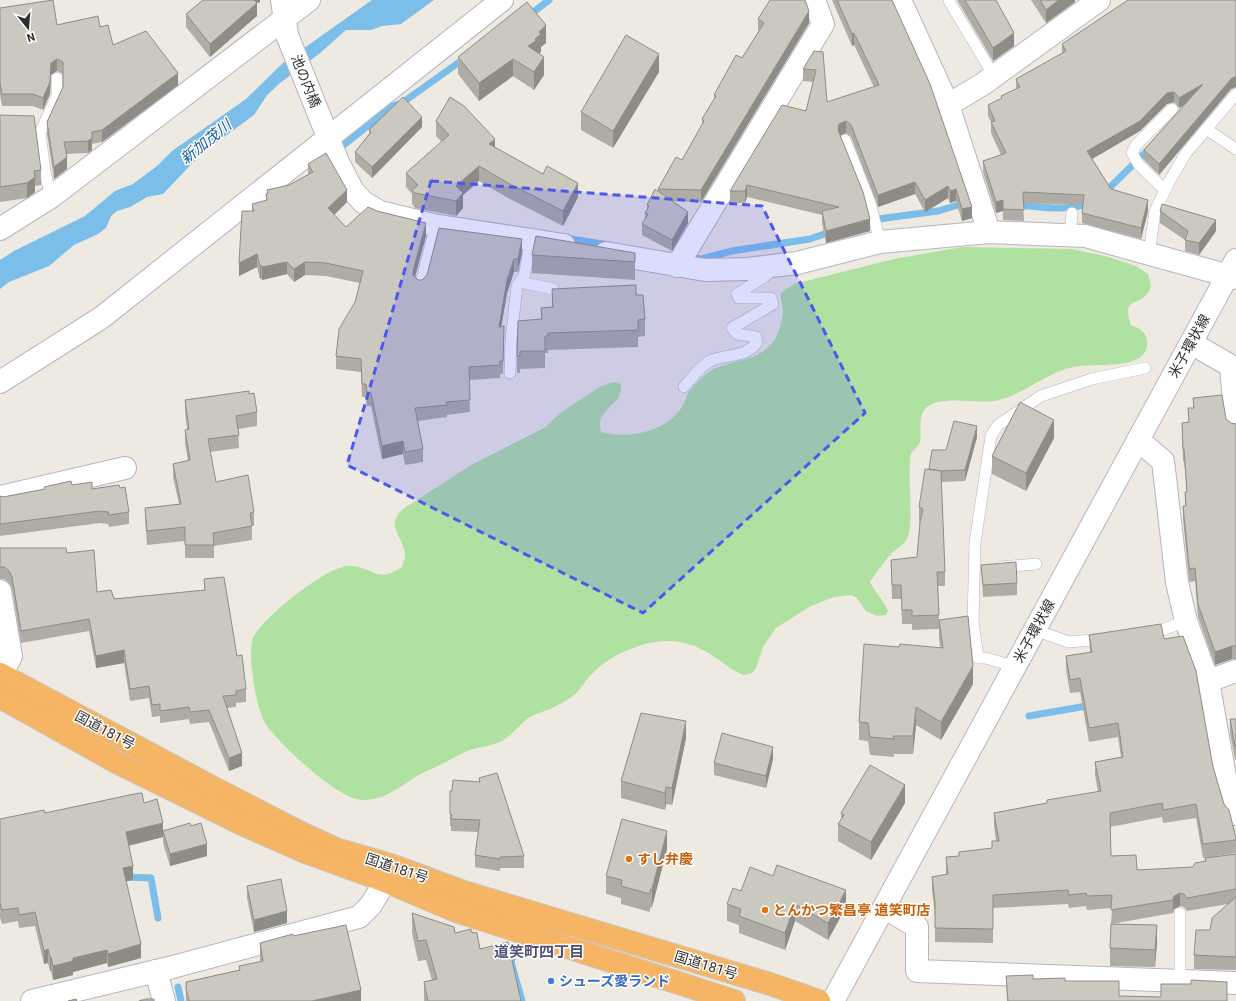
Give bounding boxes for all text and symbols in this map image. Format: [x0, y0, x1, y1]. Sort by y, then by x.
north arrow [8, 8, 48, 48]
text: N [25, 30, 36, 45]
street label: 池の内橋 [288, 52, 324, 110]
water label: 新加茂川 [177, 115, 237, 168]
street label: 米子環状線 [1165, 312, 1213, 380]
street label: 米子環状線 [1010, 597, 1058, 665]
street label: 国道181号 [72, 708, 138, 752]
street label: 国道181号 [363, 850, 431, 886]
place label: すし弁慶 [637, 851, 693, 867]
marker: すし弁慶 [624, 854, 634, 864]
place label: とんかつ繁昌亭 道笑町店 [773, 902, 930, 918]
marker: とんかつ繁昌亭 道笑町店 [760, 905, 770, 915]
district label: 道笑町四丁目 [494, 943, 584, 961]
street label: 国道181号 [672, 948, 740, 982]
place label: シューズ愛ランド [559, 973, 670, 989]
marker: シューズ愛ランド [546, 976, 556, 986]

